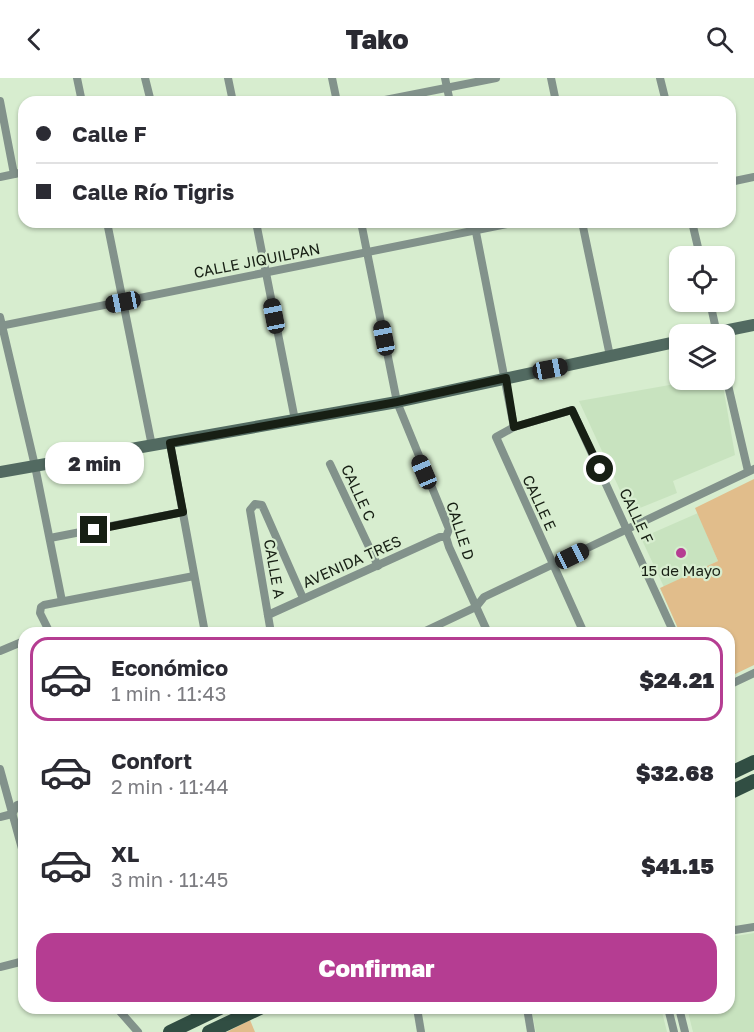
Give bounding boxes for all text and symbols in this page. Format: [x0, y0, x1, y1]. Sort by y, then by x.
icon: back [18, 23, 51, 56]
text: Tako [346, 23, 409, 55]
icon: search [703, 23, 736, 56]
text: Calle F [72, 120, 147, 147]
text: Calle Río Tigris [72, 178, 234, 205]
street label: CALLE JIQUILPAN [192, 239, 322, 281]
map controls [669, 246, 735, 390]
button: locate [669, 246, 735, 312]
car [104, 290, 142, 314]
car [262, 297, 286, 335]
car [372, 319, 396, 357]
button: layers [669, 324, 735, 390]
car [531, 357, 569, 381]
callout: 2 min [44, 443, 144, 485]
text: 2 min [68, 451, 121, 475]
car [409, 452, 439, 492]
route start [586, 455, 613, 482]
street label: CALLE C [338, 462, 380, 524]
street label: CALLE E [519, 472, 561, 533]
street label: CALLE F [616, 485, 658, 546]
street label: CALLE D [443, 499, 479, 562]
route end [80, 516, 107, 543]
street label: AVENIDA TRES [299, 531, 404, 591]
street label: CALLE A [261, 538, 289, 600]
car [552, 540, 592, 572]
marker: 15 de Mayo [674, 546, 688, 560]
place label: 15 de Mayo [641, 561, 721, 579]
icon: car [39, 652, 93, 706]
text: Económico [111, 654, 228, 681]
text: $24.21 [639, 666, 714, 693]
text: 1 min · 11:43 [111, 681, 226, 705]
icon: car [39, 745, 93, 799]
text: Confort [111, 747, 192, 774]
text: $32.68 [636, 759, 714, 786]
text: 2 min · 11:44 [111, 774, 229, 798]
icon: car [39, 838, 93, 892]
text: XL [111, 840, 139, 867]
text: $41.15 [641, 852, 714, 879]
text: 3 min · 11:45 [111, 867, 228, 891]
button: Confirmar [36, 933, 717, 1002]

